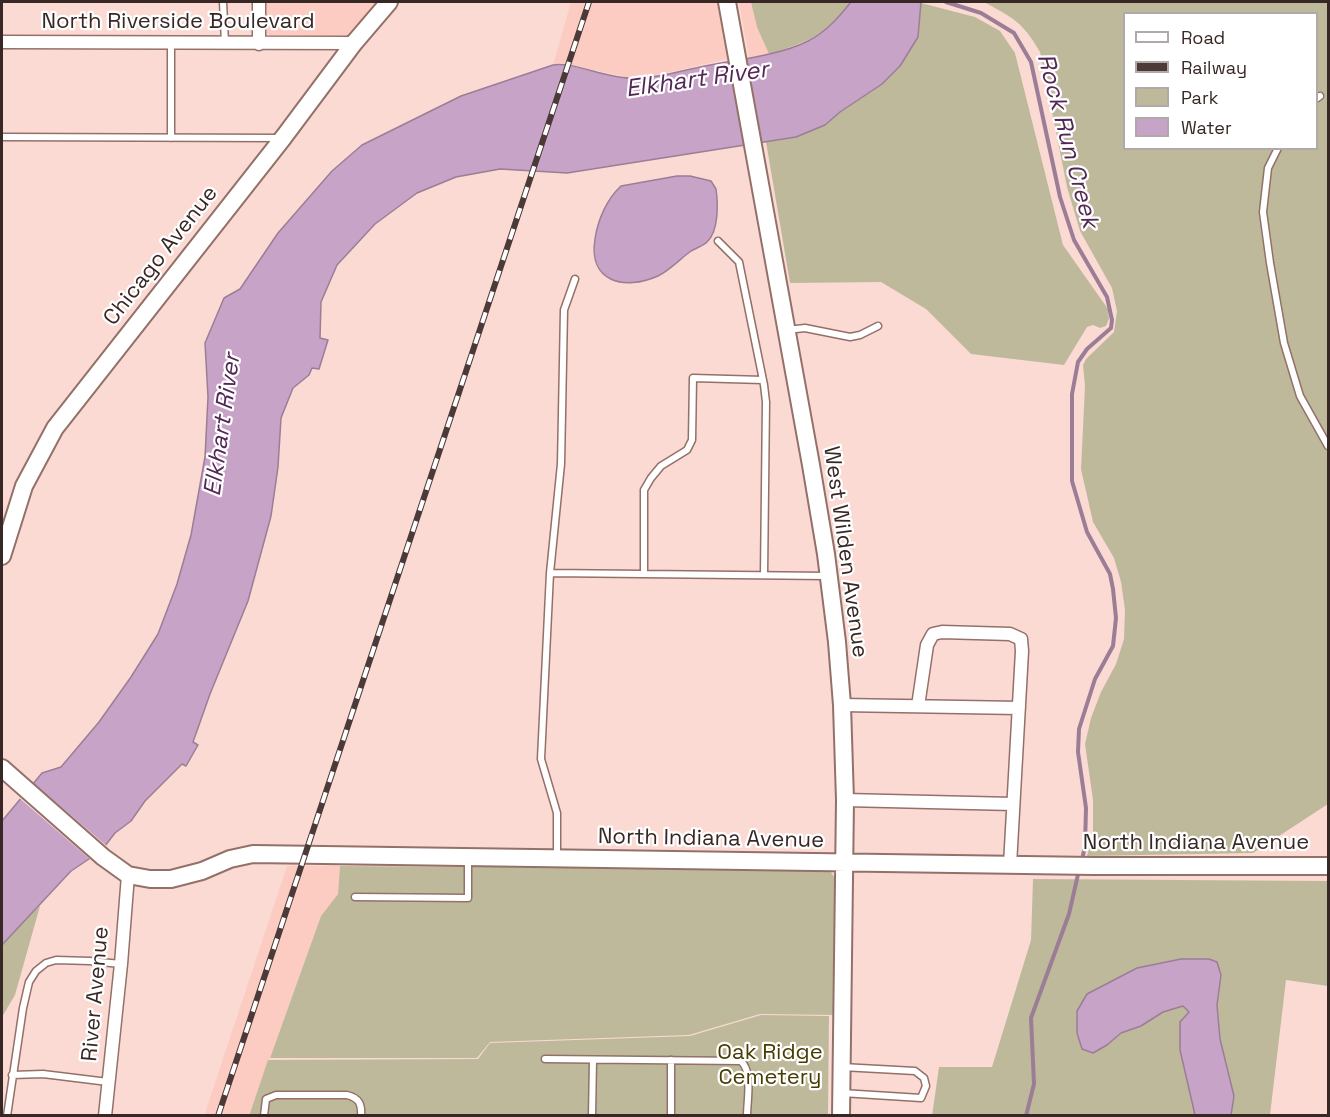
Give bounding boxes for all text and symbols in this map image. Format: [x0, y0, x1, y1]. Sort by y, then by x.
street label: North Riverside Boulevard [41, 9, 315, 35]
legend [1123, 12, 1318, 150]
text: Road [1181, 26, 1225, 49]
water label: Rock Run Creek [1030, 51, 1104, 231]
water label: Elkhart River [624, 56, 770, 104]
text: Railway [1181, 56, 1247, 79]
text: Park [1181, 86, 1218, 109]
text: Water [1181, 116, 1232, 139]
street label: Chicago Avenue [98, 181, 224, 331]
water label: Elkhart River [199, 352, 247, 498]
street label: West Wilden Avenue [817, 445, 873, 659]
street label: North Indiana Avenue [598, 824, 824, 854]
street label: North Indiana Avenue [1083, 830, 1309, 856]
street label: River Avenue [77, 925, 115, 1063]
park label: Oak Ridge Cemetery [717, 1040, 823, 1092]

